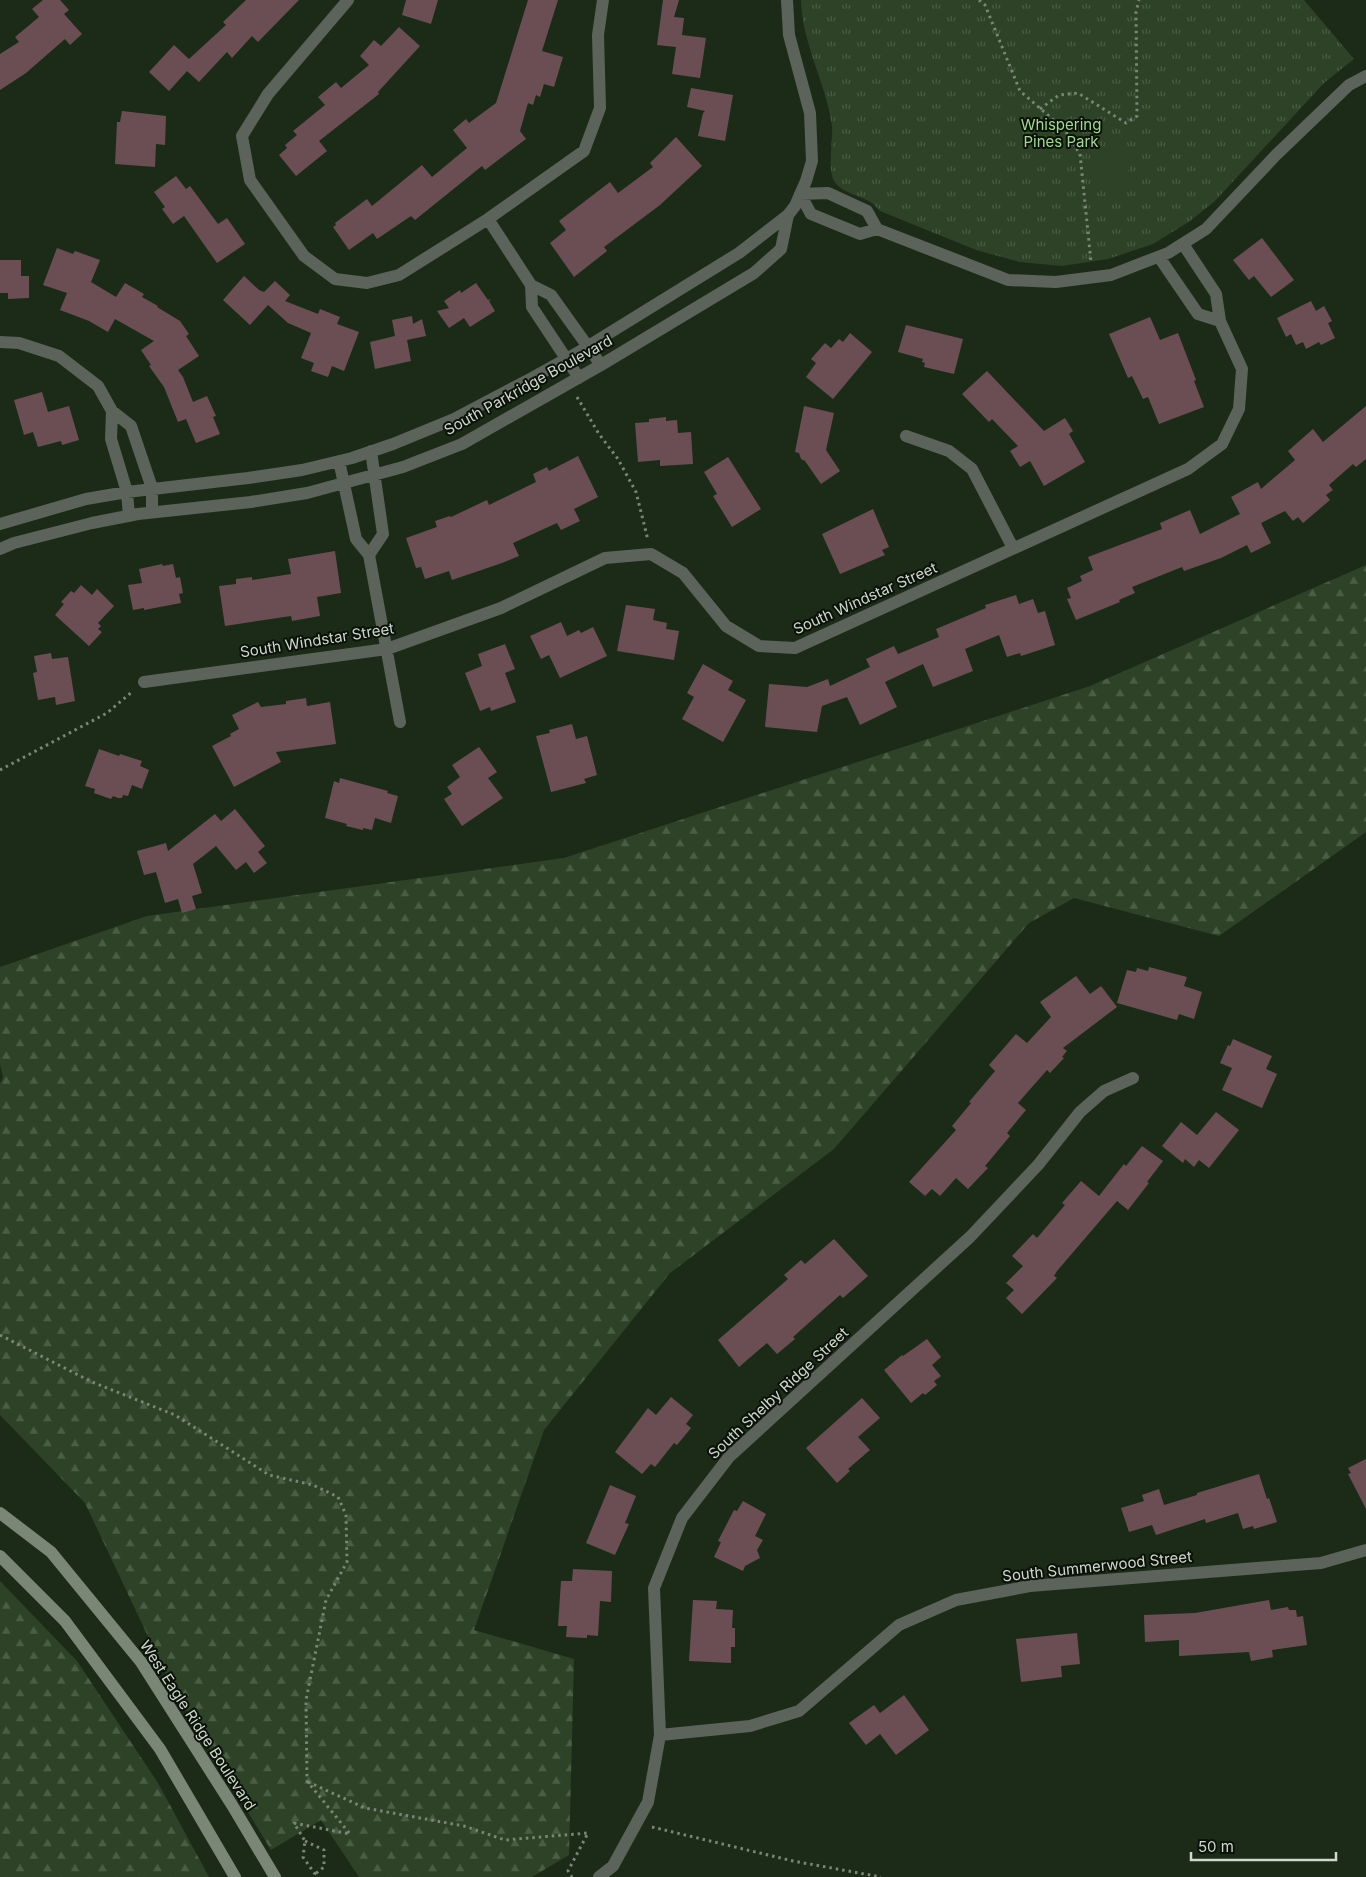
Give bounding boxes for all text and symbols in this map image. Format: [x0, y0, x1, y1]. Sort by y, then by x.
park label: Whispering Pines Park [1021, 115, 1101, 151]
street label: South Parkridge Boulevard [440, 331, 616, 439]
street label: South Windstar Street [790, 558, 940, 638]
street label: South Windstar Street [239, 618, 395, 662]
street label: South Shelby Ridge Street [704, 1323, 852, 1463]
street label: South Summerwood Street [1001, 1547, 1193, 1585]
street label: West Eagle Ridge Boulevard [136, 1636, 260, 1814]
scale bar [1191, 1830, 1336, 1862]
text: 50 m [1198, 1837, 1234, 1856]

